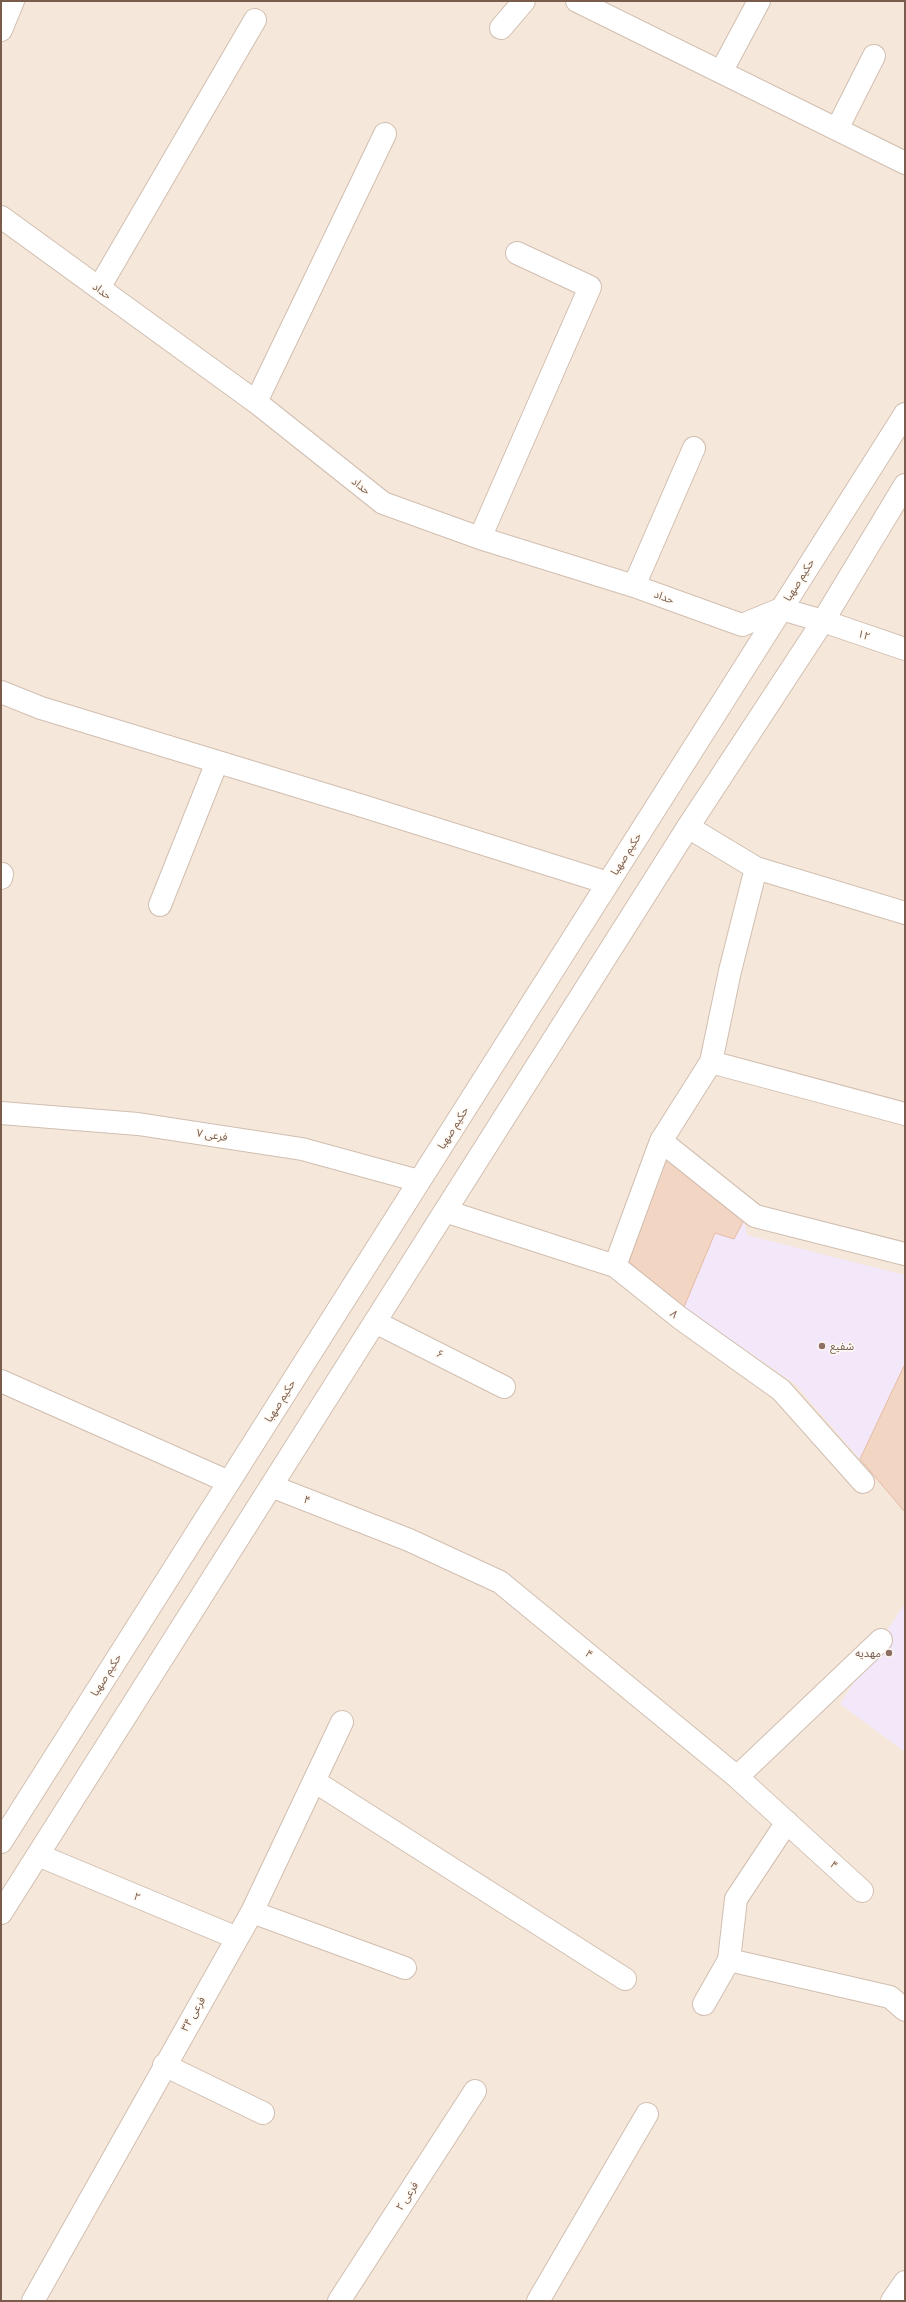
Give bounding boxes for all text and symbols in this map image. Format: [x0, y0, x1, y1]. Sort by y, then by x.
street label: حداد [90, 280, 114, 302]
street label: حداد [349, 475, 373, 497]
street label: حکیم صهبا [781, 556, 817, 604]
street label: حداد [652, 587, 676, 607]
street label: ۱۲ [856, 627, 872, 643]
street label: حکیم صهبا [608, 830, 644, 878]
street label: حکیم صهبا [435, 1104, 471, 1152]
street label: فرعی ۷ [195, 1126, 229, 1144]
street label: ۸ [667, 1307, 681, 1321]
place label: شفیع [830, 1339, 854, 1353]
marker: شفیع [817, 1341, 827, 1351]
street label: ۶ [434, 1347, 446, 1361]
street label: حکیم صهبا [262, 1377, 298, 1425]
street label: ۴ [302, 1493, 312, 1507]
place label: مهدیه [855, 1646, 881, 1660]
street label: ۴ [582, 1647, 596, 1661]
marker: مهدیه [884, 1648, 894, 1658]
street label: حکیم صهبا [88, 1651, 124, 1699]
street label: ۴ [827, 1858, 841, 1872]
street label: ۲ [132, 1890, 142, 1904]
street label: فرعی ۳۴ [178, 1994, 208, 2034]
street label: فرعی ۲ [393, 2179, 421, 2213]

